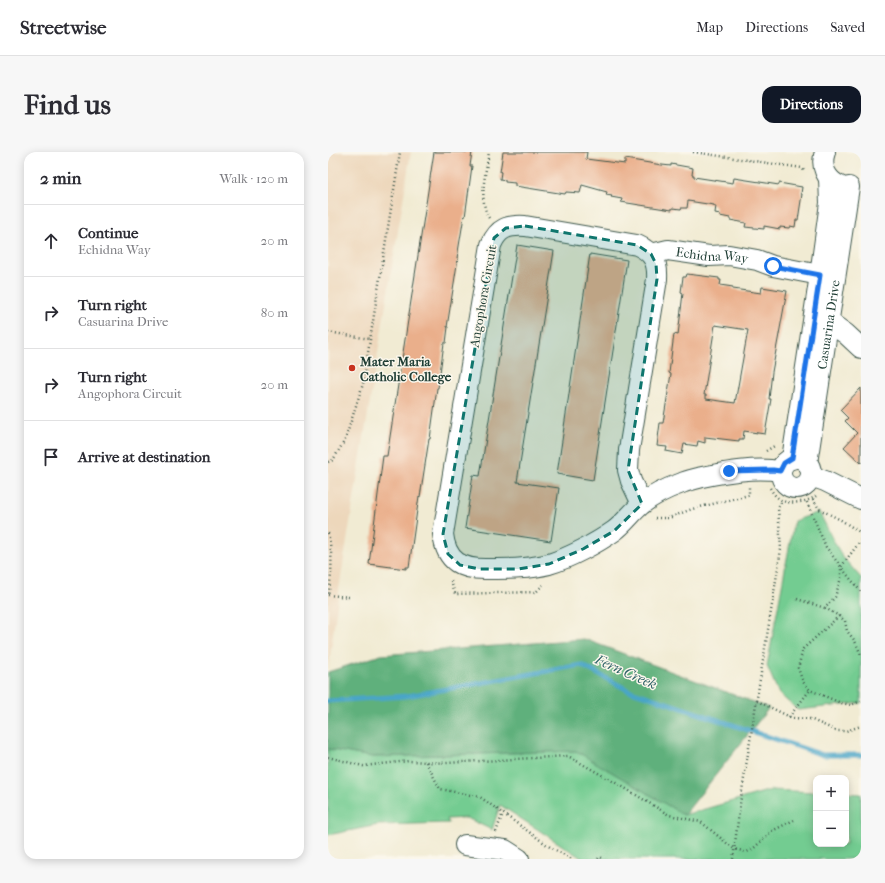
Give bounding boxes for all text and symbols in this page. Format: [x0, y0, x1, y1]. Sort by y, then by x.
text: Streetwise [20, 17, 106, 39]
text: Map [696, 19, 723, 36]
text: Directions [745, 19, 808, 36]
text: Saved [830, 19, 865, 36]
button: Directions [762, 86, 861, 123]
text: Find us [24, 88, 111, 121]
text: 2 min [40, 168, 81, 188]
text: Walk · 120 m [220, 171, 288, 186]
text: Continue [78, 224, 138, 242]
icon: ahead [40, 230, 62, 252]
text: 20 m [261, 233, 288, 248]
text: Echidna Way [78, 242, 151, 257]
street label: Angophora Circuit [466, 243, 499, 349]
street label: Echidna Way [675, 244, 751, 266]
route start [764, 257, 782, 275]
street label: Casuarina Drive [814, 278, 842, 370]
text: Turn right [78, 296, 147, 314]
icon: right [40, 302, 62, 324]
text: 80 m [261, 305, 288, 320]
text: Casuarina Drive [78, 314, 168, 329]
place label: Mater Maria Catholic College [359, 354, 452, 385]
marker: Mater Maria Catholic College [347, 363, 357, 373]
text: Turn right [78, 368, 147, 386]
icon: right [40, 374, 62, 396]
text: 20 m [261, 377, 288, 392]
text: Angophora Circuit [78, 386, 182, 401]
icon: arrive [40, 446, 62, 468]
text: Arrive at destination [78, 448, 210, 466]
route end [720, 462, 738, 480]
water label: Fern Creek [592, 650, 659, 693]
map controls [813, 775, 849, 847]
button: + [813, 775, 849, 811]
button: − [813, 811, 849, 847]

